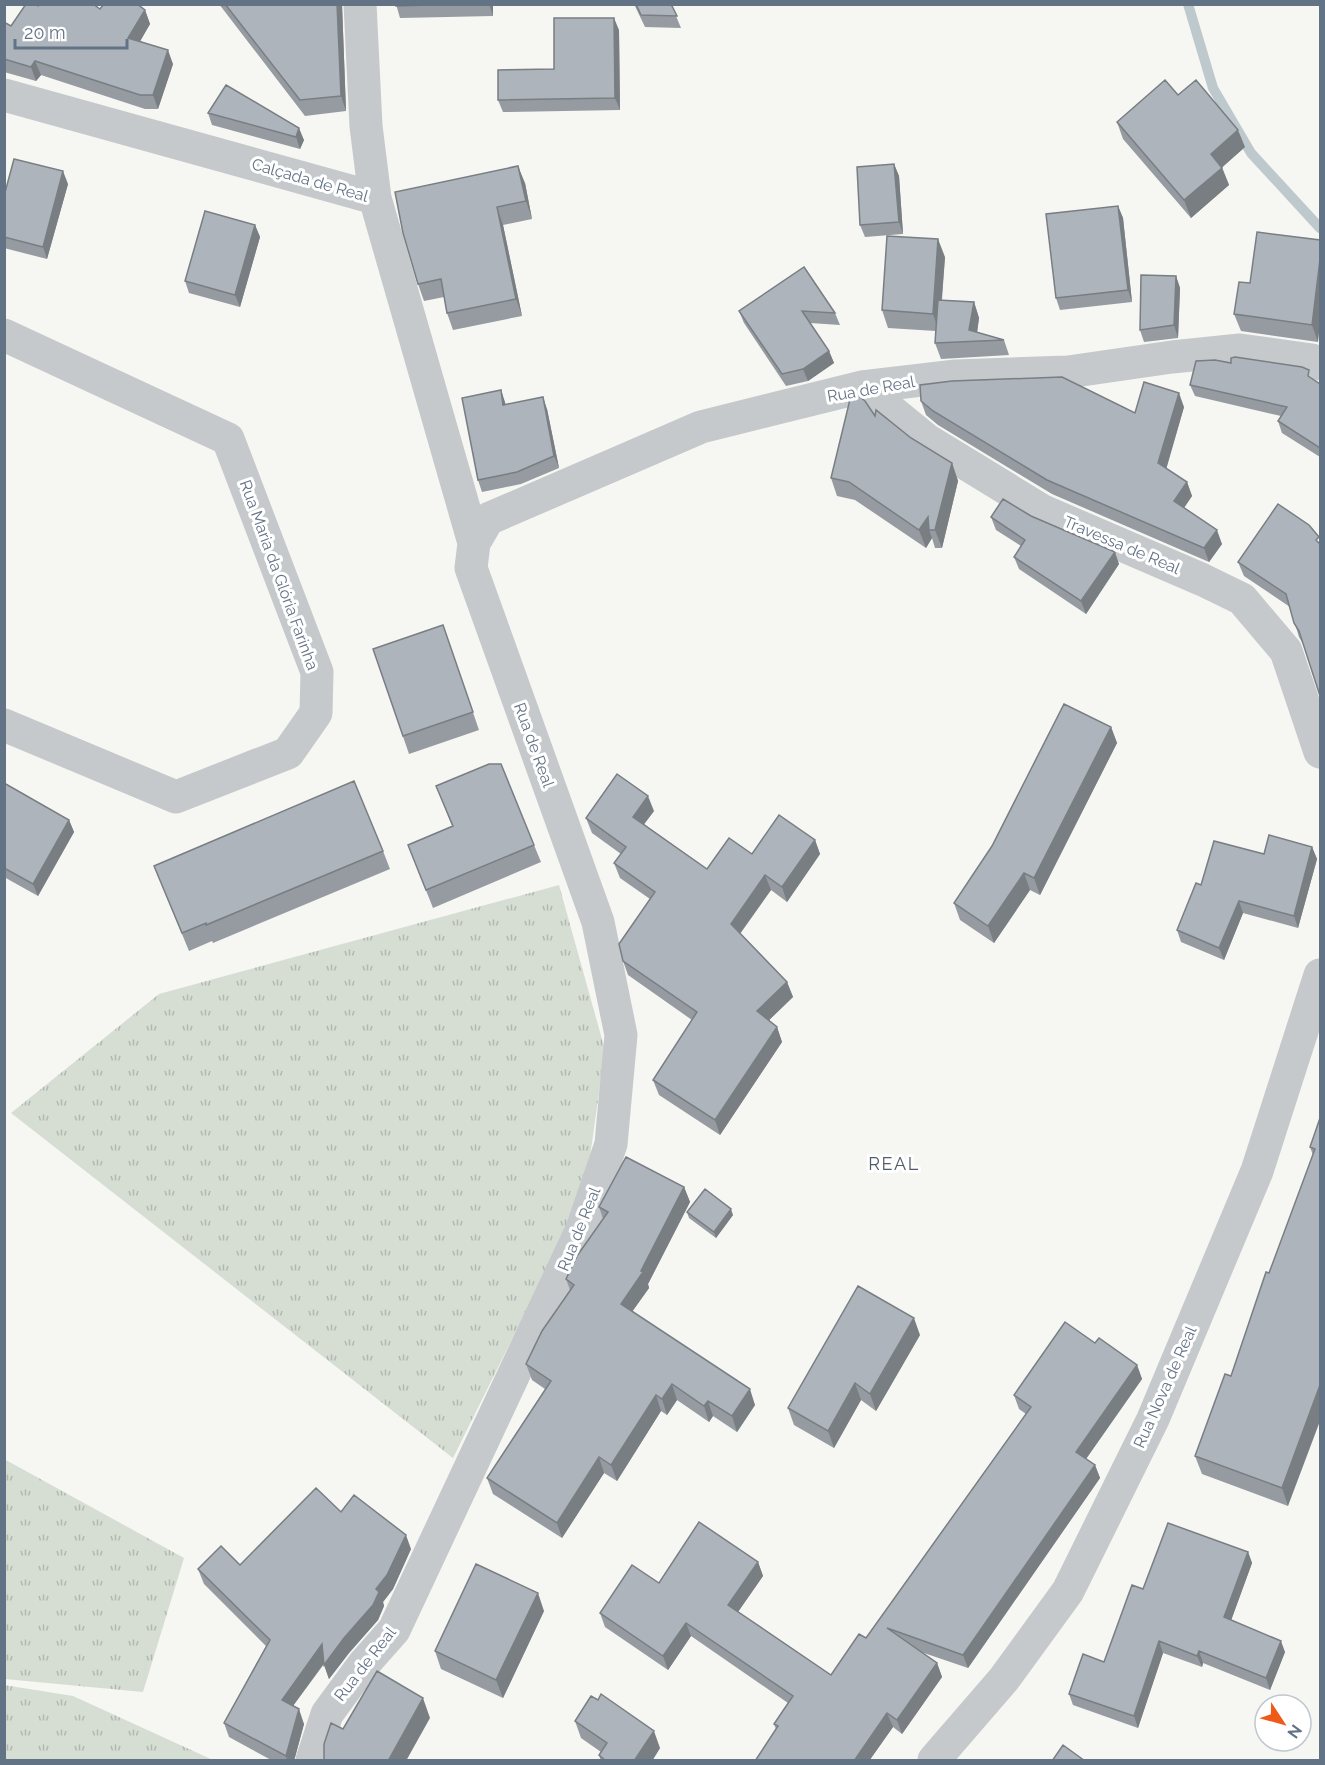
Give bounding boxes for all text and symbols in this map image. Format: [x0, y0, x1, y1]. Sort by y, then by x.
scale bar [15, 12, 128, 50]
text: 20 m [24, 22, 66, 43]
street label: Calçada de Real [250, 154, 371, 206]
street label: Rua de Real [826, 372, 917, 406]
street label: Rua Maria da Glória Farinha [236, 477, 322, 673]
street label: Travessa de Real [1061, 512, 1184, 578]
street label: Rua de Real [510, 700, 558, 791]
district label: REAL [868, 1153, 920, 1174]
street label: Rua de Real [554, 1184, 605, 1274]
street label: Rua Nova de Real [1130, 1323, 1201, 1451]
street label: Rua de Real [330, 1623, 400, 1705]
north arrow [1253, 1693, 1313, 1753]
text: N [1283, 1721, 1306, 1742]

